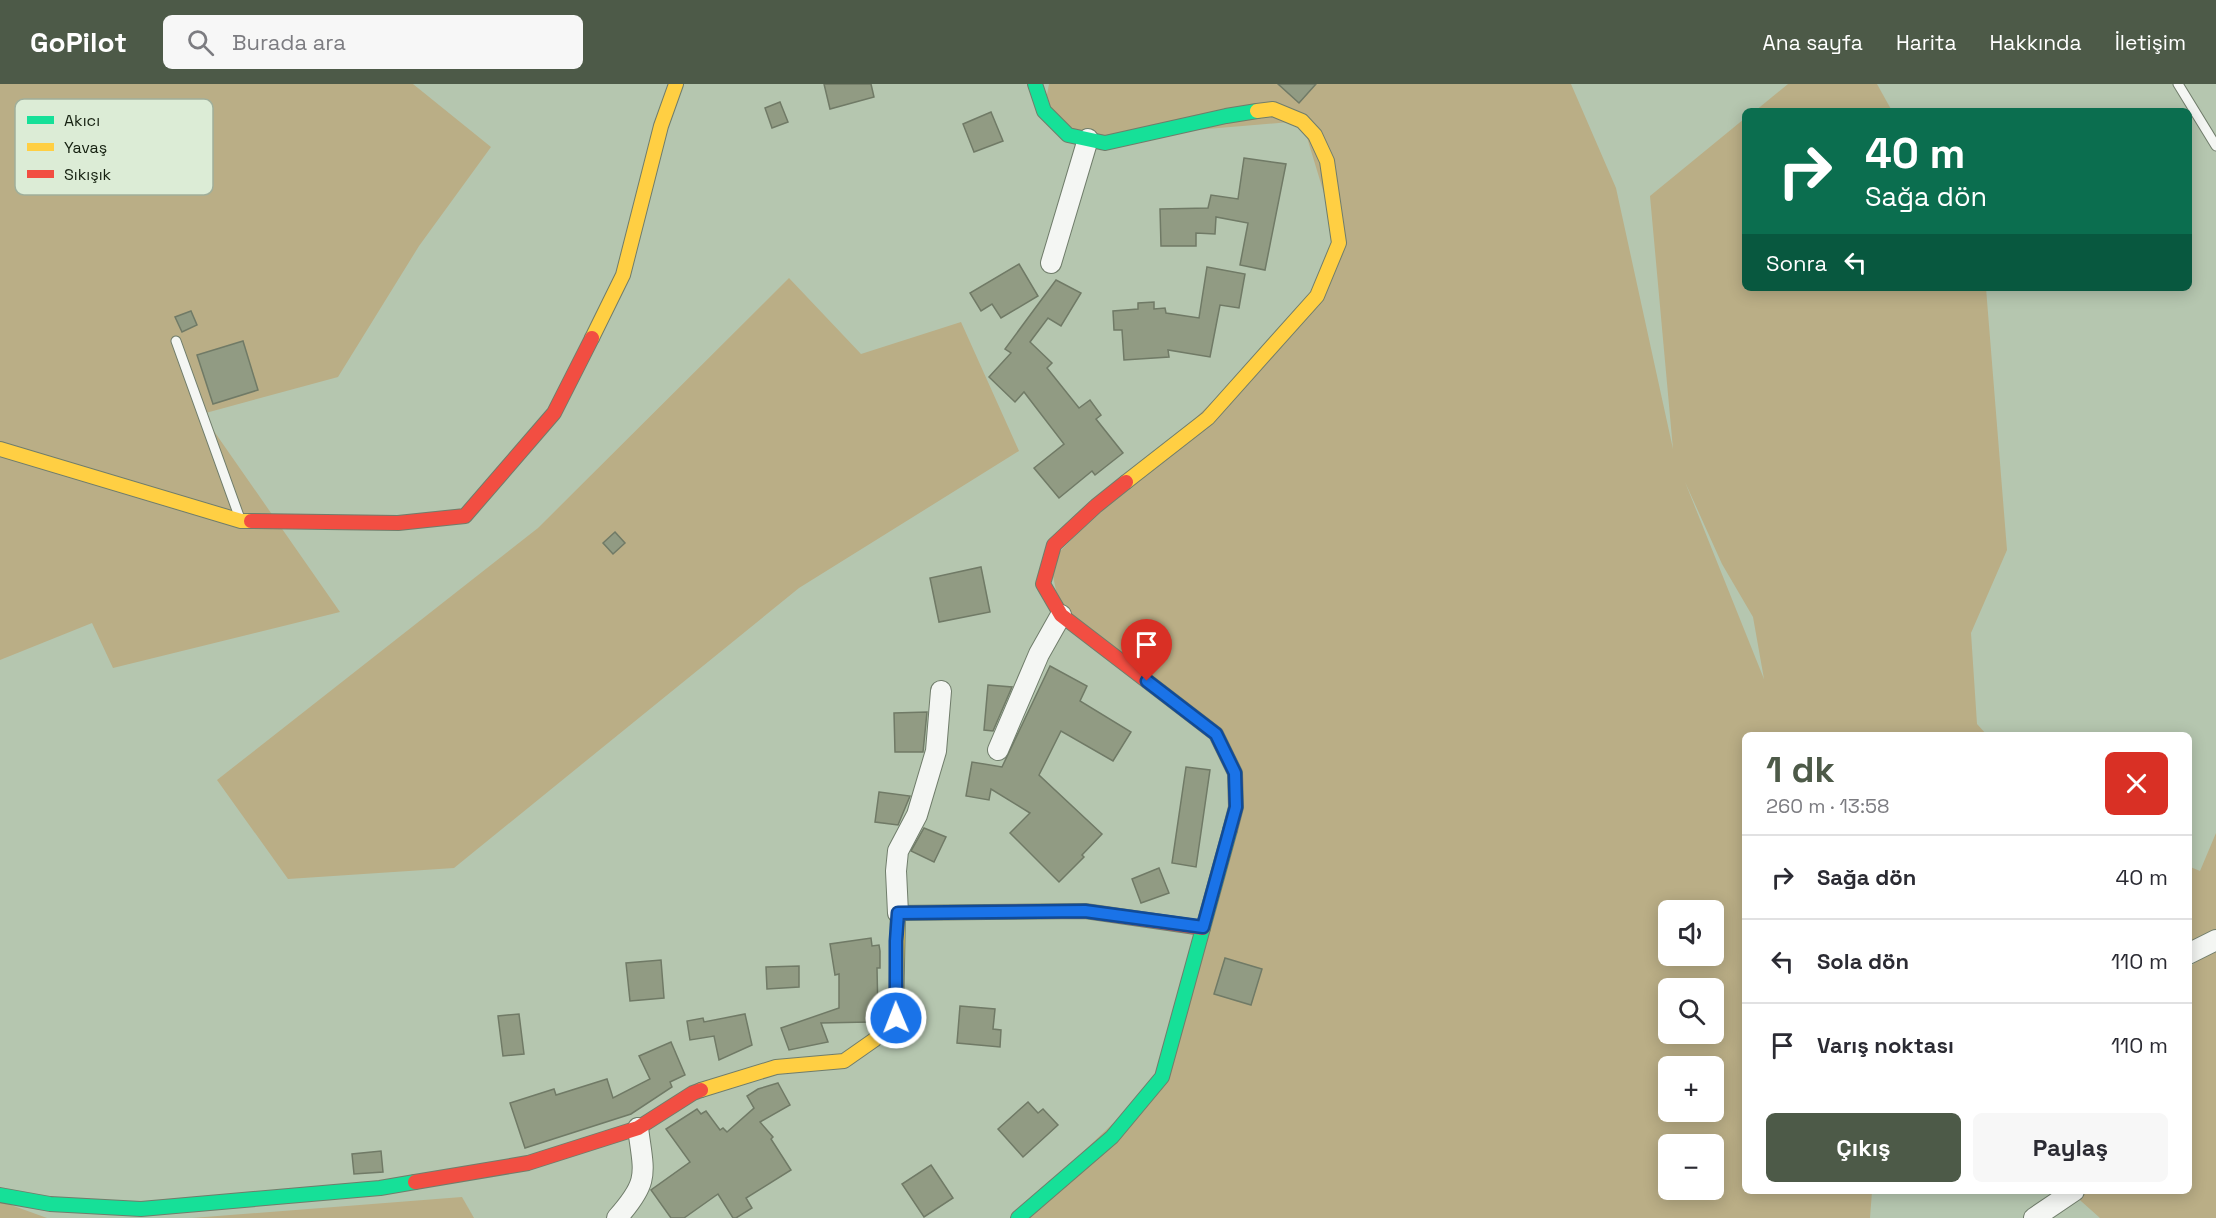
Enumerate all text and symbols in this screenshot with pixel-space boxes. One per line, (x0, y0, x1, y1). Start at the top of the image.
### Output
search box (163, 15, 583, 69)
text: GoPilot (30, 24, 127, 60)
icon: search (184, 26, 217, 59)
text: Burada ara (232, 28, 346, 56)
text: Ana sayfa (1763, 29, 1863, 56)
text: Harita (1896, 29, 1957, 56)
text: Hakkında (1990, 29, 2082, 56)
text: İletişim (2115, 29, 2186, 56)
legend (15, 99, 213, 195)
text: Akıcı (64, 110, 100, 131)
text: 40 m (1865, 127, 1965, 180)
icon: right (1766, 132, 1844, 210)
text: Yavaş (64, 137, 107, 158)
text: Sıkışık (64, 164, 112, 185)
text: Sağa dön (1865, 179, 1987, 214)
icon: left (1839, 246, 1872, 279)
text: Sonra (1766, 249, 1827, 277)
pin (1121, 619, 1172, 681)
icon: arrive (1130, 628, 1163, 661)
text: 1 dk (1766, 747, 1835, 793)
button: close (2105, 752, 2168, 815)
text: 260 m · 13:58 (1766, 793, 1889, 819)
icon: right (1766, 861, 1799, 894)
text: Sağa dön (1817, 863, 1916, 891)
text: 40 m (2116, 863, 2168, 891)
map controls (1658, 900, 1724, 1200)
button: sound (1658, 900, 1724, 966)
icon: left (1766, 945, 1799, 978)
text: Sola dön (1817, 947, 1909, 975)
text: 110 m (2111, 947, 2168, 975)
button: search (1658, 978, 1724, 1044)
position arrow (864, 986, 928, 1050)
icon: arrive (1766, 1029, 1799, 1062)
text: Varış noktası (1817, 1031, 1954, 1059)
text: 110 m (2111, 1031, 2168, 1059)
button: + (1658, 1056, 1724, 1122)
button: Çıkış (1766, 1113, 1961, 1182)
button: Paylaş (1973, 1113, 2168, 1182)
button: − (1658, 1134, 1724, 1200)

